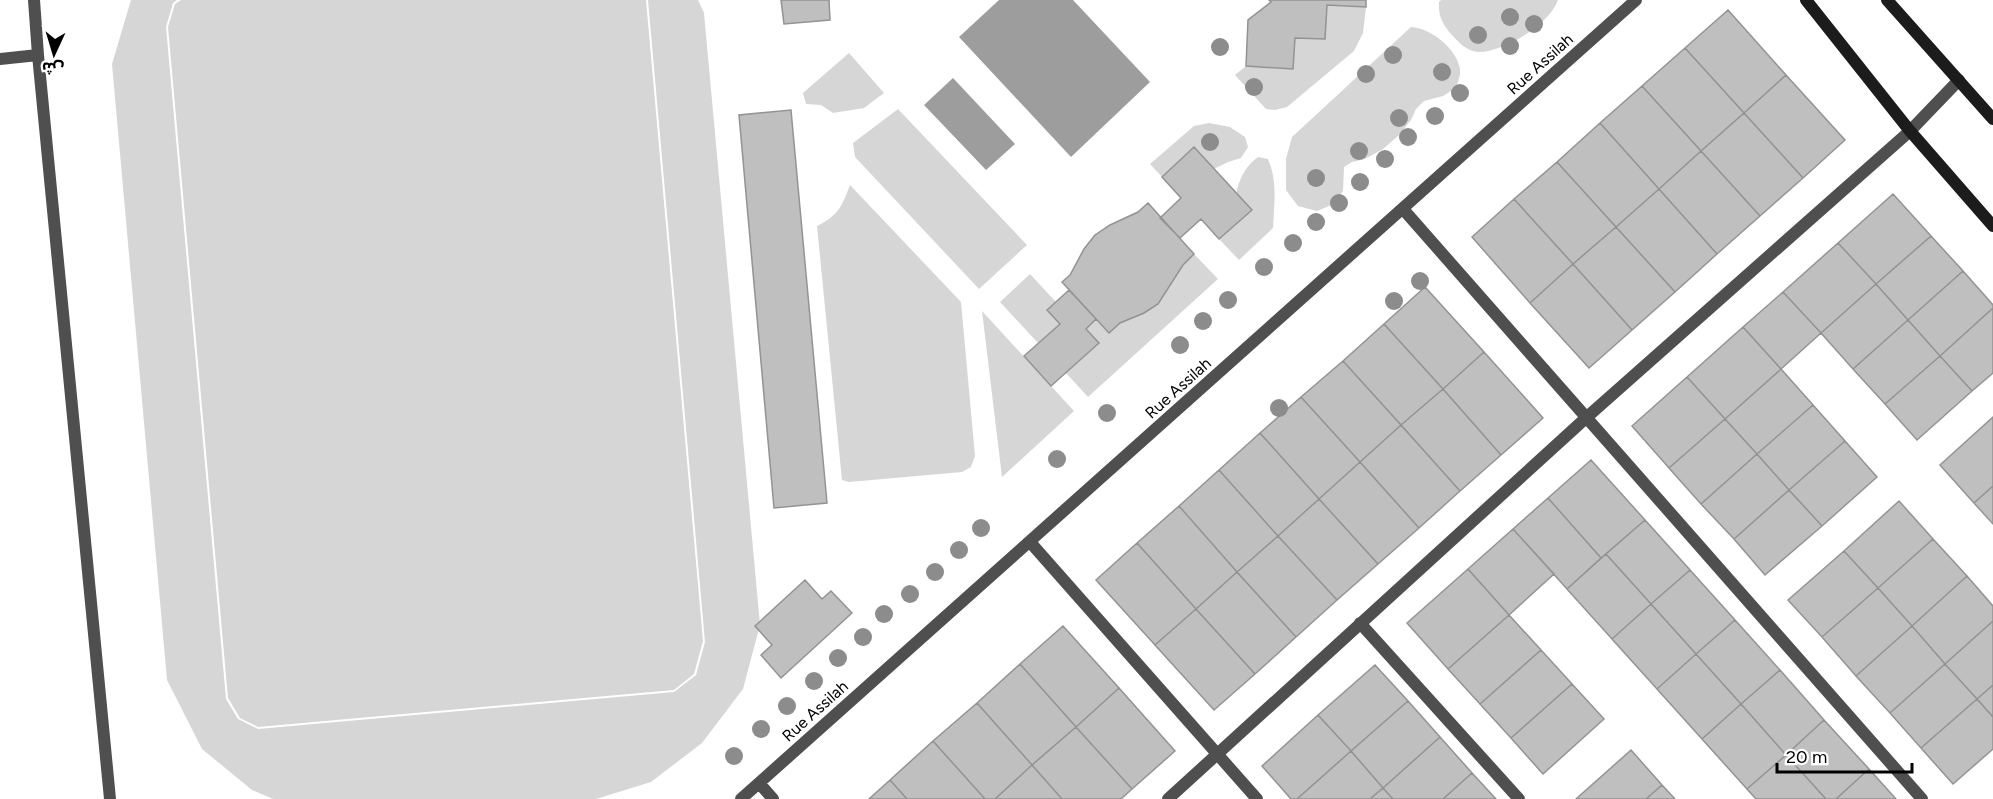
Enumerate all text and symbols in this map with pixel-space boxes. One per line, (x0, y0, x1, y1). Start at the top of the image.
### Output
north arrow (24, 24, 84, 84)
street label: Rue Assilah (1503, 30, 1577, 98)
text: ش (41, 58, 65, 79)
street label: Rue Assilah (1141, 354, 1215, 422)
street label: Rue Assilah (778, 677, 852, 745)
scale bar (1777, 736, 1912, 774)
text: 20 m (1786, 746, 1827, 768)

